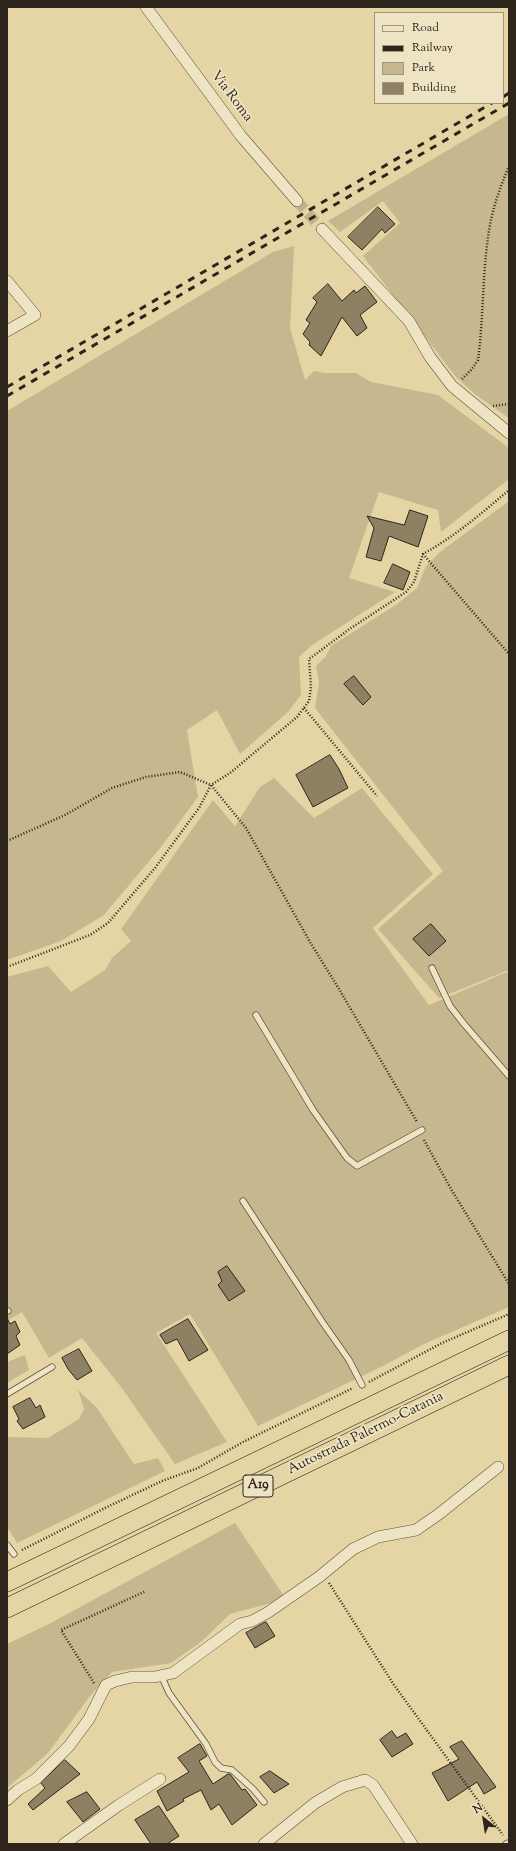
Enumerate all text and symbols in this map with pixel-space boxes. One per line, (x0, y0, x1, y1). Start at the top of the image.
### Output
legend (374, 12, 504, 104)
text: Road (412, 19, 439, 37)
text: Railway (412, 39, 453, 57)
text: Park (412, 59, 435, 77)
street label: Via Roma (206, 68, 256, 126)
text: Building (412, 79, 456, 97)
street label: Autostrada Palermo-Catania (285, 1389, 447, 1479)
road number: A19 (243, 1475, 273, 1497)
north arrow (464, 1799, 504, 1839)
text: N (470, 1799, 486, 1818)

